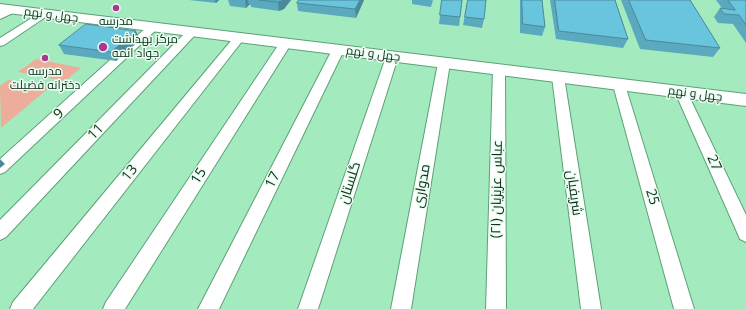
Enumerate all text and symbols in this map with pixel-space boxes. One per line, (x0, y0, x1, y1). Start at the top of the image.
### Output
marker: مدرسه (111, 3, 121, 13)
street label: چهل و نهم (23, 5, 79, 25)
place label: مدرسه (99, 15, 133, 29)
place label: مرکز بهداشت جواد ائمه (112, 33, 178, 61)
marker: مرکز بهداشت جواد ائمه (97, 41, 109, 53)
street label: چهل و نهم (345, 44, 401, 64)
marker: مدرسه دخترانه فضیلت (40, 53, 50, 63)
place label: مدرسه دخترانه فضیلت (10, 65, 80, 93)
street label: چهل و نهم (667, 84, 723, 104)
street label: 9 (50, 105, 68, 123)
street label: 11 (84, 120, 108, 144)
street label: عباس عزیزیان (۲۱) (488, 140, 506, 238)
street label: 27 (703, 152, 725, 174)
street label: گلستان (335, 160, 365, 206)
street label: 13 (118, 161, 142, 185)
street label: مدواری (410, 163, 434, 209)
street label: 15 (188, 165, 210, 187)
street label: 17 (262, 169, 284, 191)
street label: شریفیان (562, 169, 586, 217)
street label: 25 (642, 187, 662, 207)

